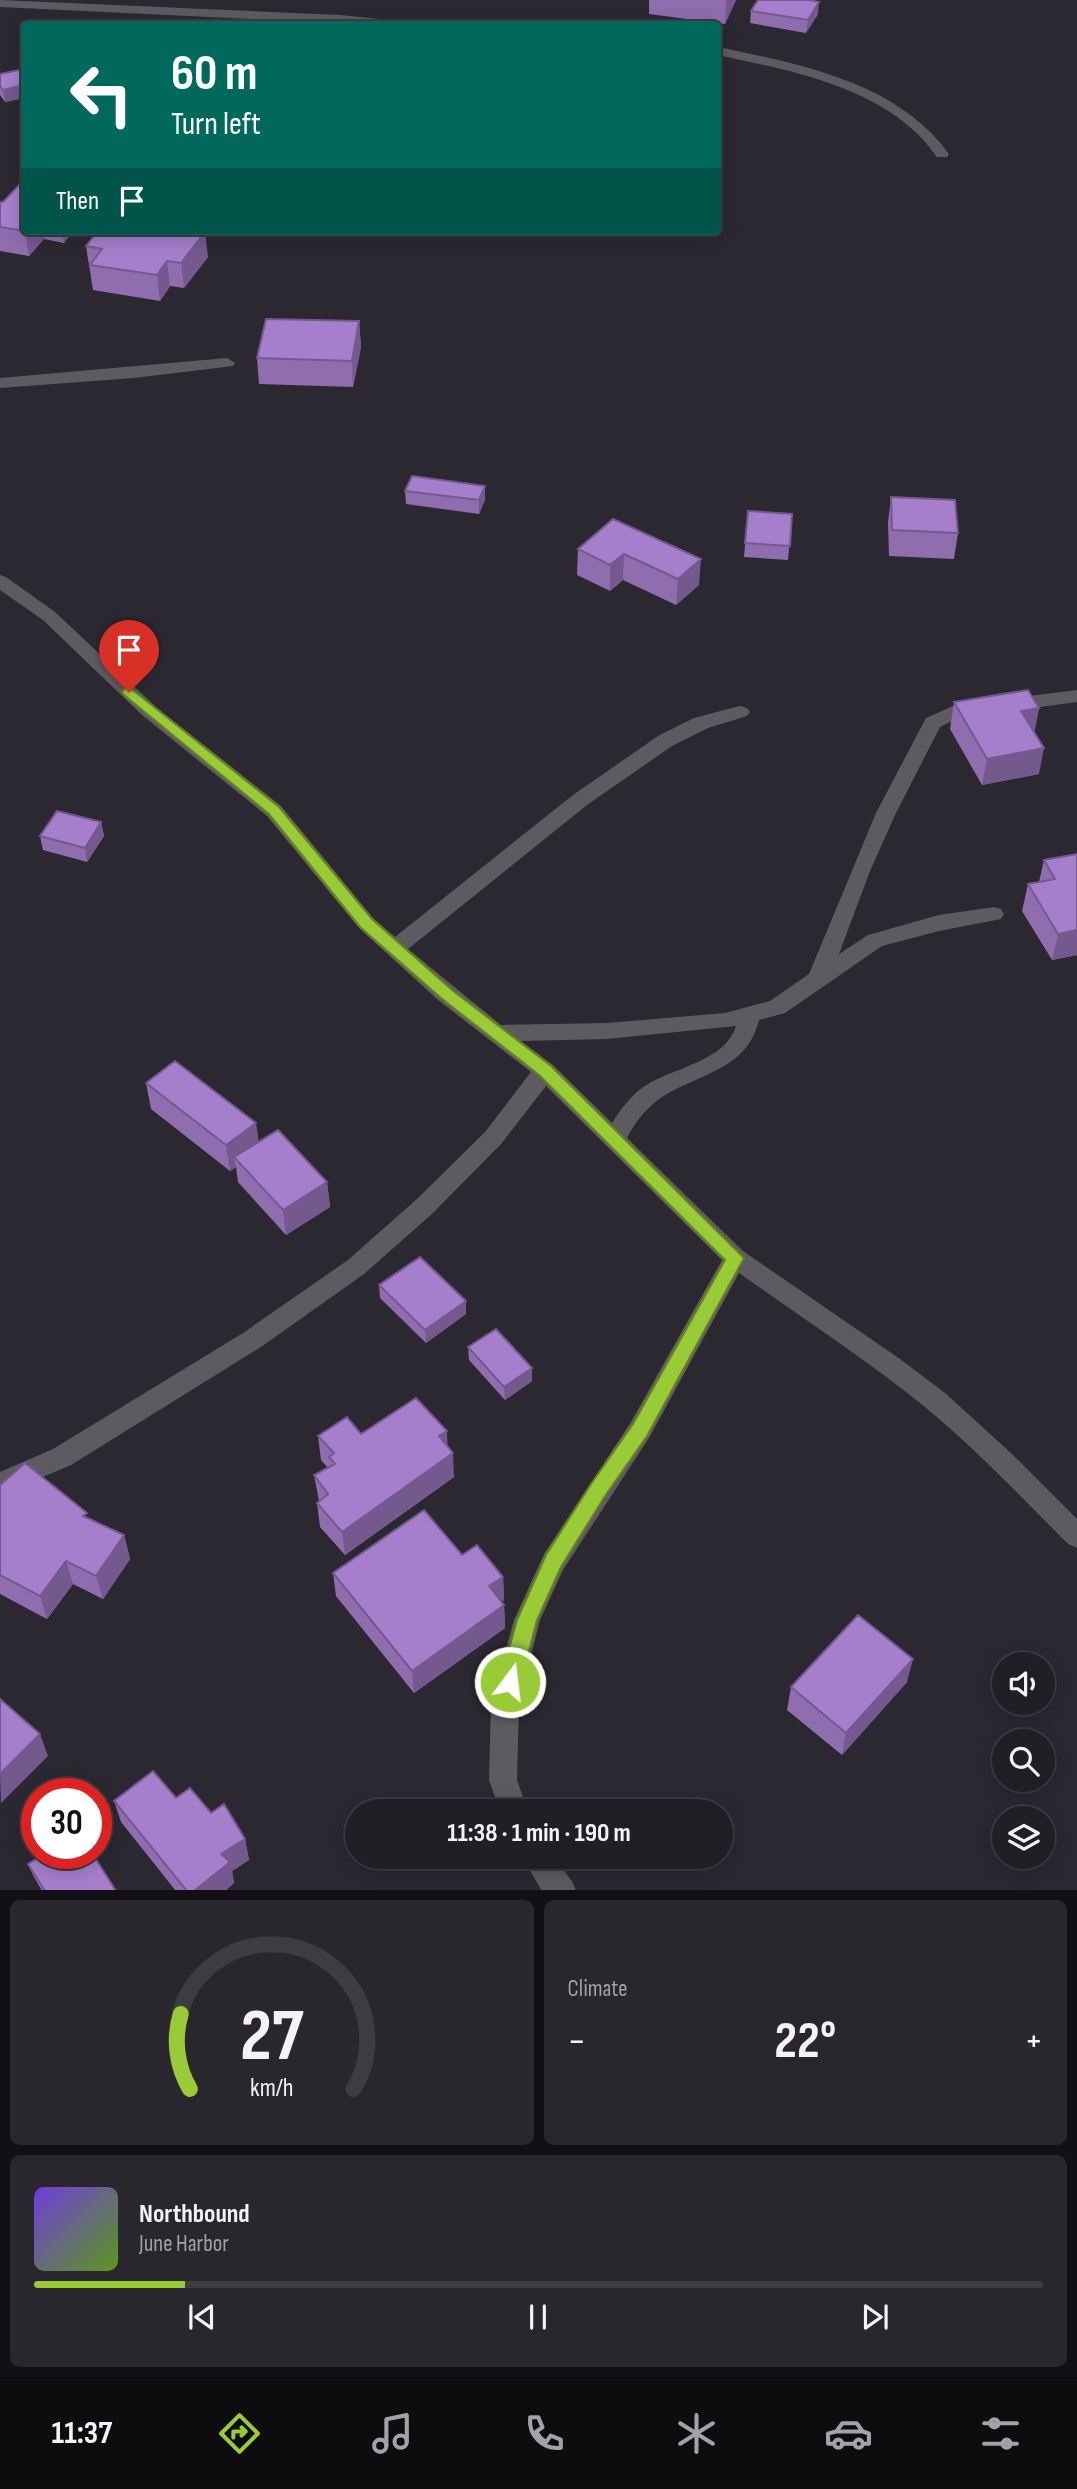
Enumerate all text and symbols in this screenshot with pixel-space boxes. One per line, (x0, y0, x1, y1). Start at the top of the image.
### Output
text: 60 m (171, 45, 258, 104)
icon: left (56, 49, 147, 140)
text: Turn left (171, 105, 261, 144)
icon: arrive (113, 182, 151, 220)
text: Then (56, 186, 99, 217)
pin (99, 620, 159, 692)
icon: arrive (110, 631, 148, 669)
position arrow (473, 1645, 547, 1719)
map controls (992, 1652, 1055, 1869)
button: sound (992, 1652, 1055, 1715)
button: search (992, 1729, 1055, 1792)
speed limit sign: 30 (21, 1778, 112, 1869)
button: layers (992, 1806, 1055, 1869)
text: 11:38 · 1 min · 190 m (447, 1818, 631, 1849)
text: Climate (568, 1975, 627, 2003)
text: 27 (240, 1993, 304, 2081)
text: 22° (774, 2010, 836, 2073)
text: − (568, 2019, 586, 2064)
text: + (1024, 2019, 1043, 2064)
text: km/h (250, 2072, 293, 2103)
text: Northbound (139, 2199, 250, 2230)
text: June Harbor (139, 2230, 229, 2258)
icon: previous (183, 2298, 221, 2336)
icon: pause (519, 2298, 557, 2336)
icon: next (856, 2298, 894, 2336)
icon: directions (215, 2409, 264, 2458)
icon: music (368, 2409, 417, 2458)
icon: phone (520, 2409, 569, 2458)
icon: climate (672, 2409, 721, 2458)
icon: car (824, 2409, 873, 2458)
icon: filters (976, 2409, 1025, 2458)
text: 11:37 (52, 2414, 112, 2453)

